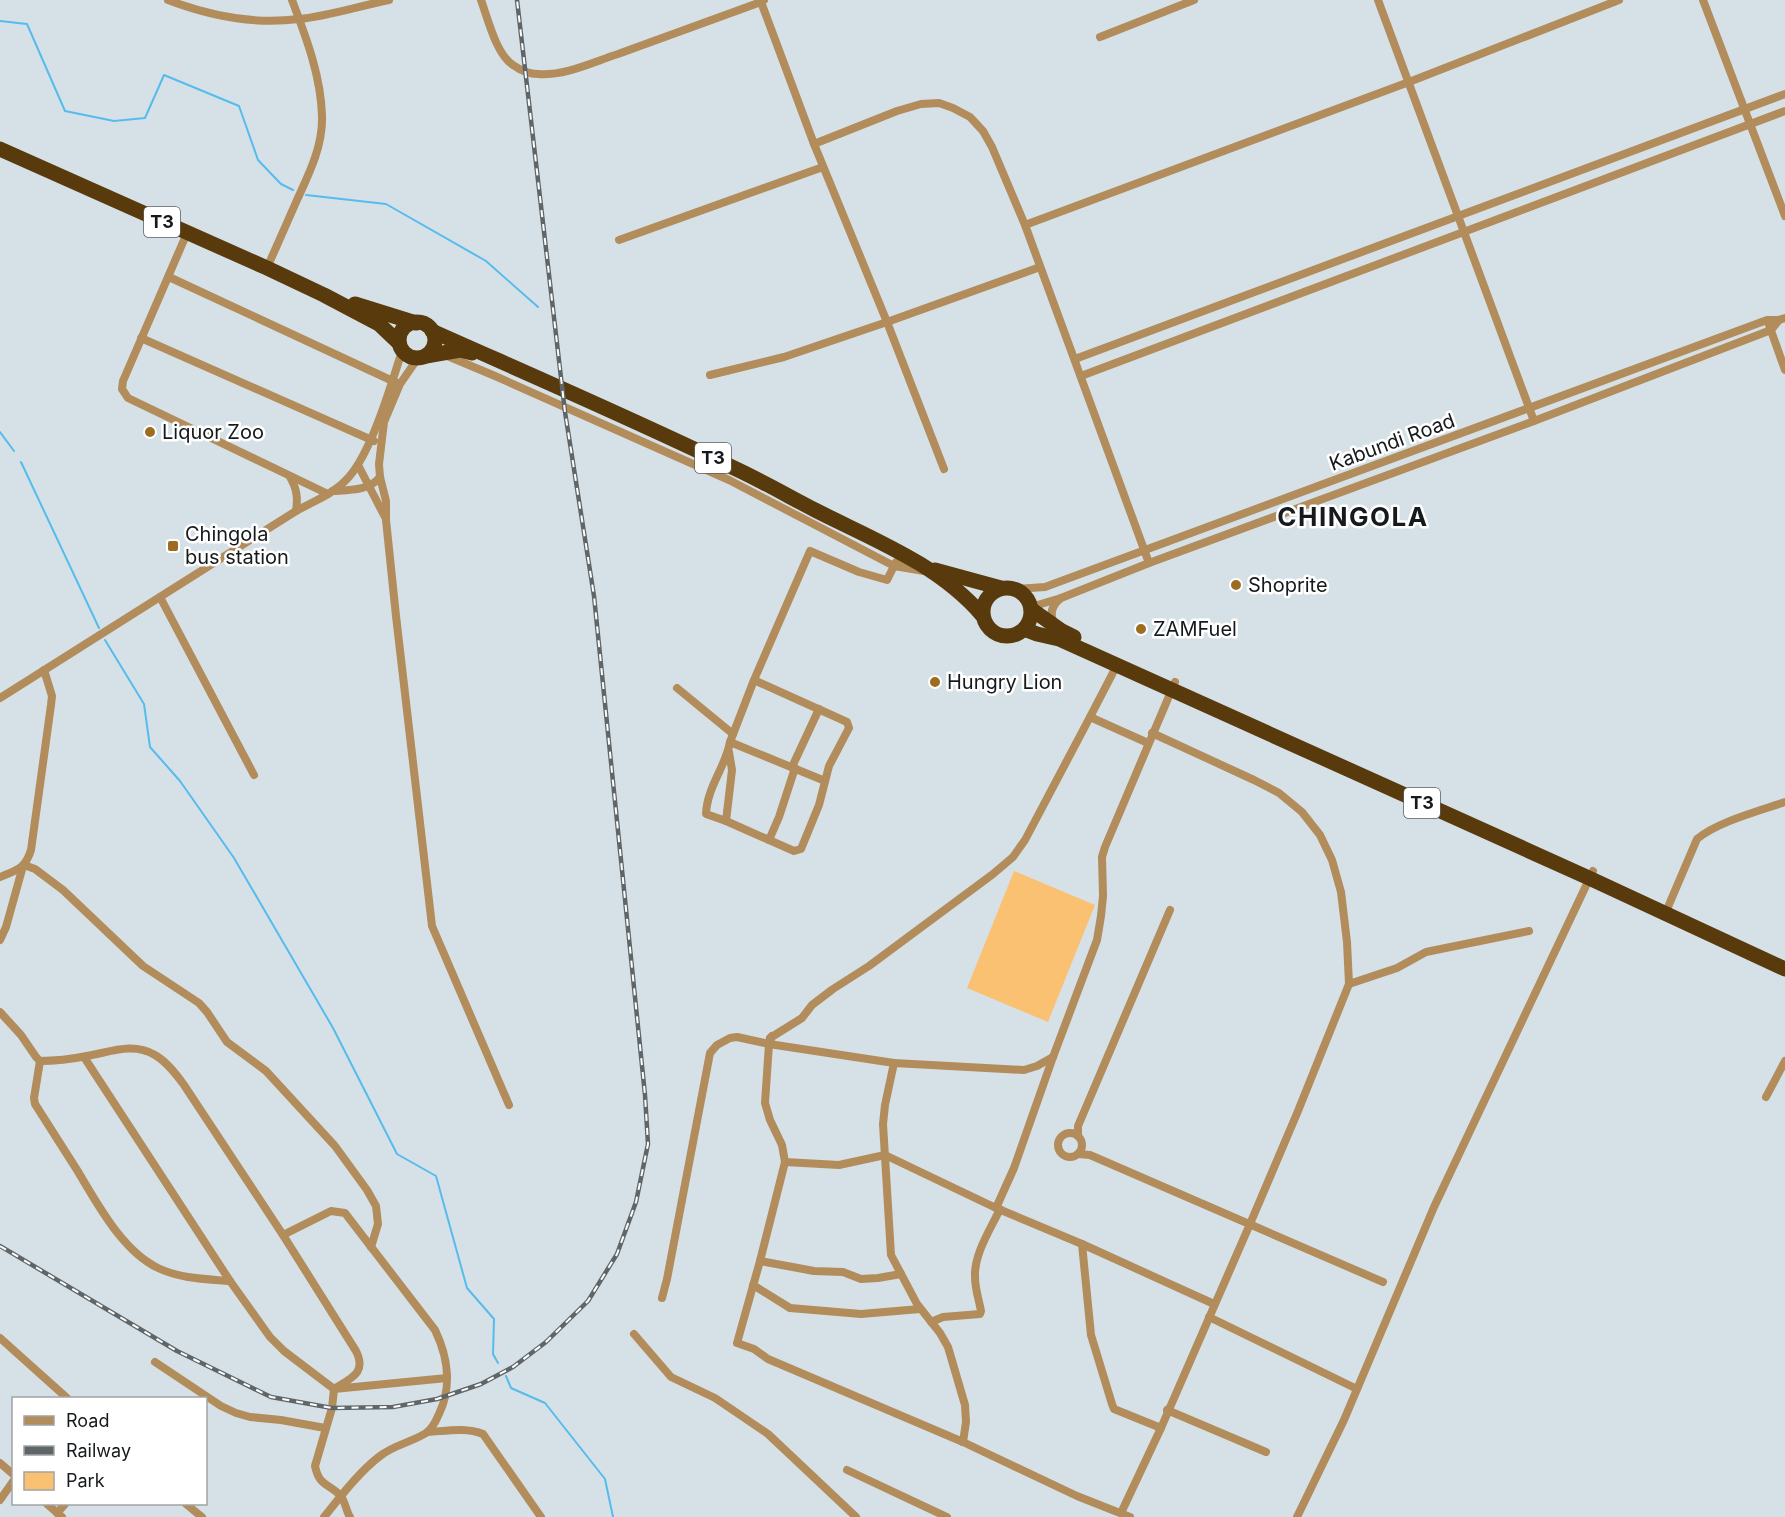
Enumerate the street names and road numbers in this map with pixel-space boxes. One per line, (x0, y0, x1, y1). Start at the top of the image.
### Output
road number: T3 (144, 207, 180, 237)
street label: Kabundi Road (1326, 408, 1458, 476)
road number: T3 (695, 443, 731, 473)
road number: T3 (1404, 788, 1440, 818)

